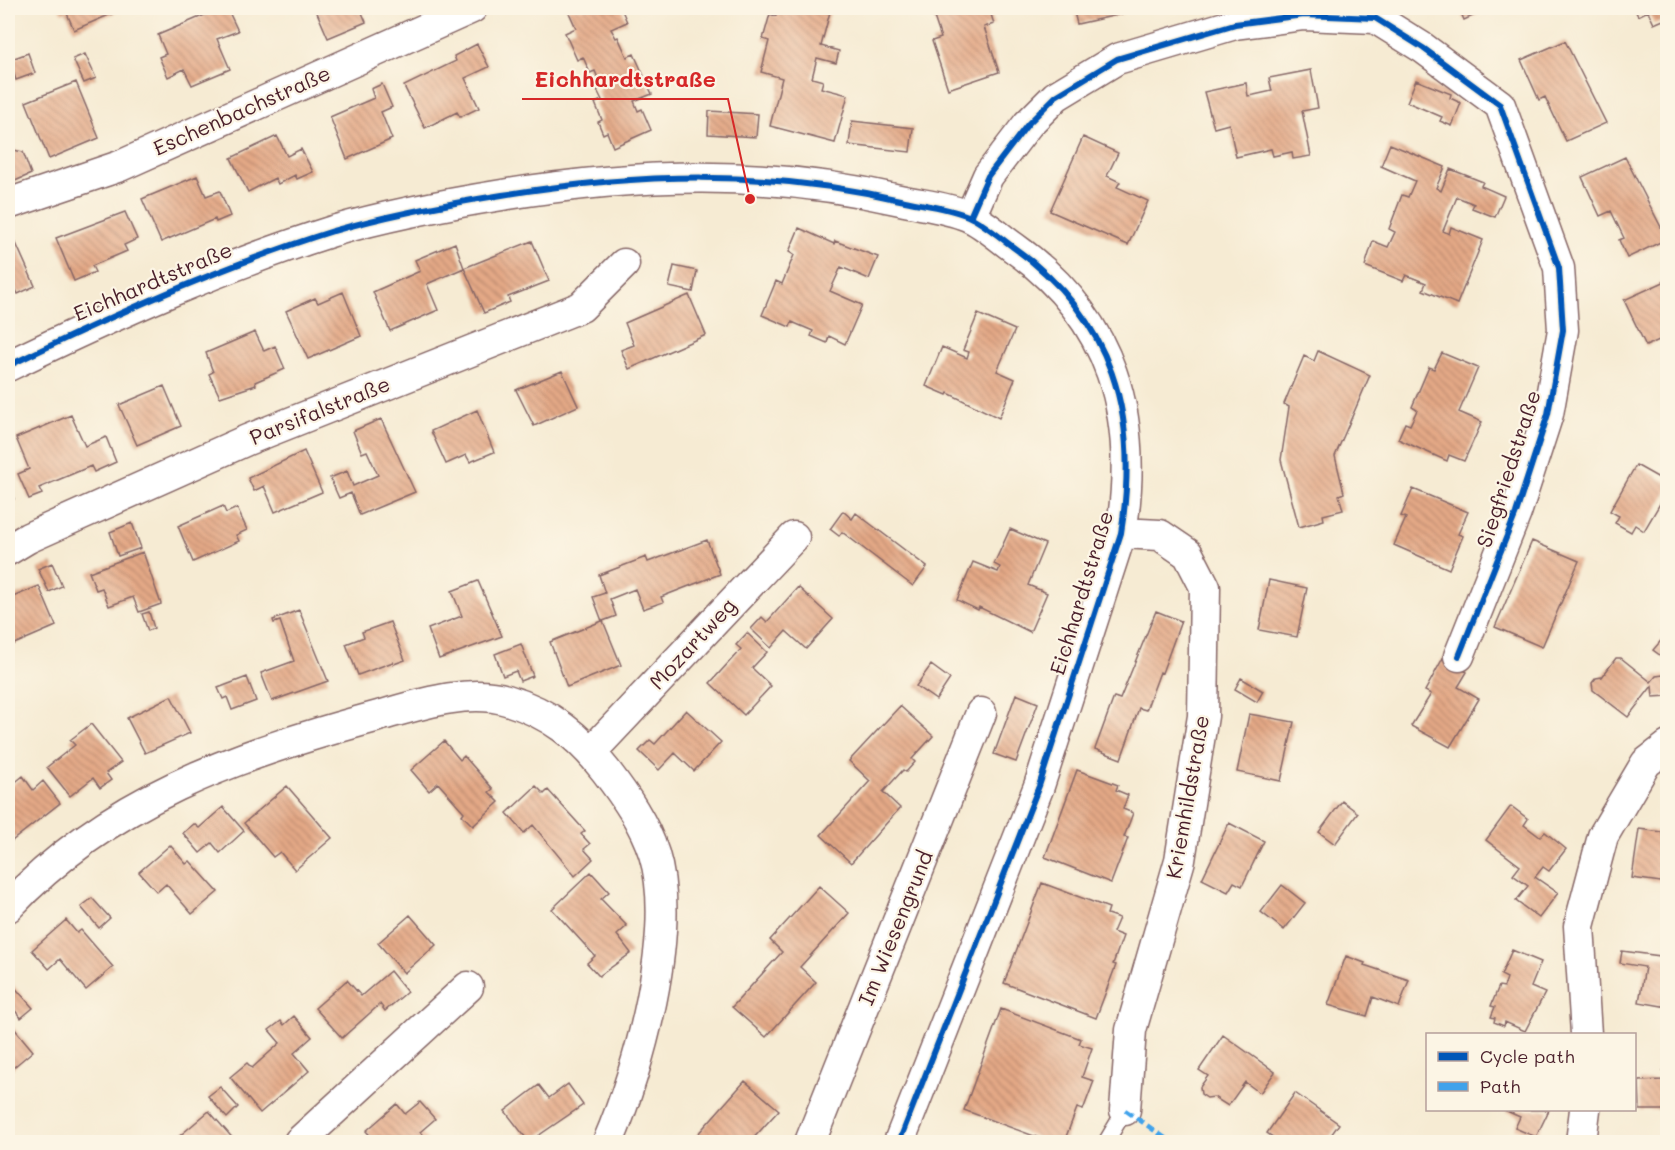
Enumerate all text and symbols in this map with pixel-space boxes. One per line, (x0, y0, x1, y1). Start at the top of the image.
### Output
street label: Eschenbachstraße (149, 58, 334, 161)
callout: Eichhardtstraße (522, 59, 728, 99)
text: Eichhardtstraße (534, 64, 716, 93)
street label: Eichhardtstraße (69, 235, 236, 326)
street label: Parsifalstraße (245, 369, 394, 450)
street label: Siegfriedstraße (1469, 386, 1546, 551)
street label: Eichhardtstraße (1043, 507, 1118, 678)
street label: Mozartweg (643, 592, 741, 694)
street label: Kriemhildstraße (1159, 713, 1214, 881)
street label: Im Wiesengrund (851, 846, 938, 1009)
legend (1426, 1033, 1636, 1111)
text: Cycle path (1480, 1044, 1575, 1068)
text: Path (1480, 1074, 1520, 1098)

